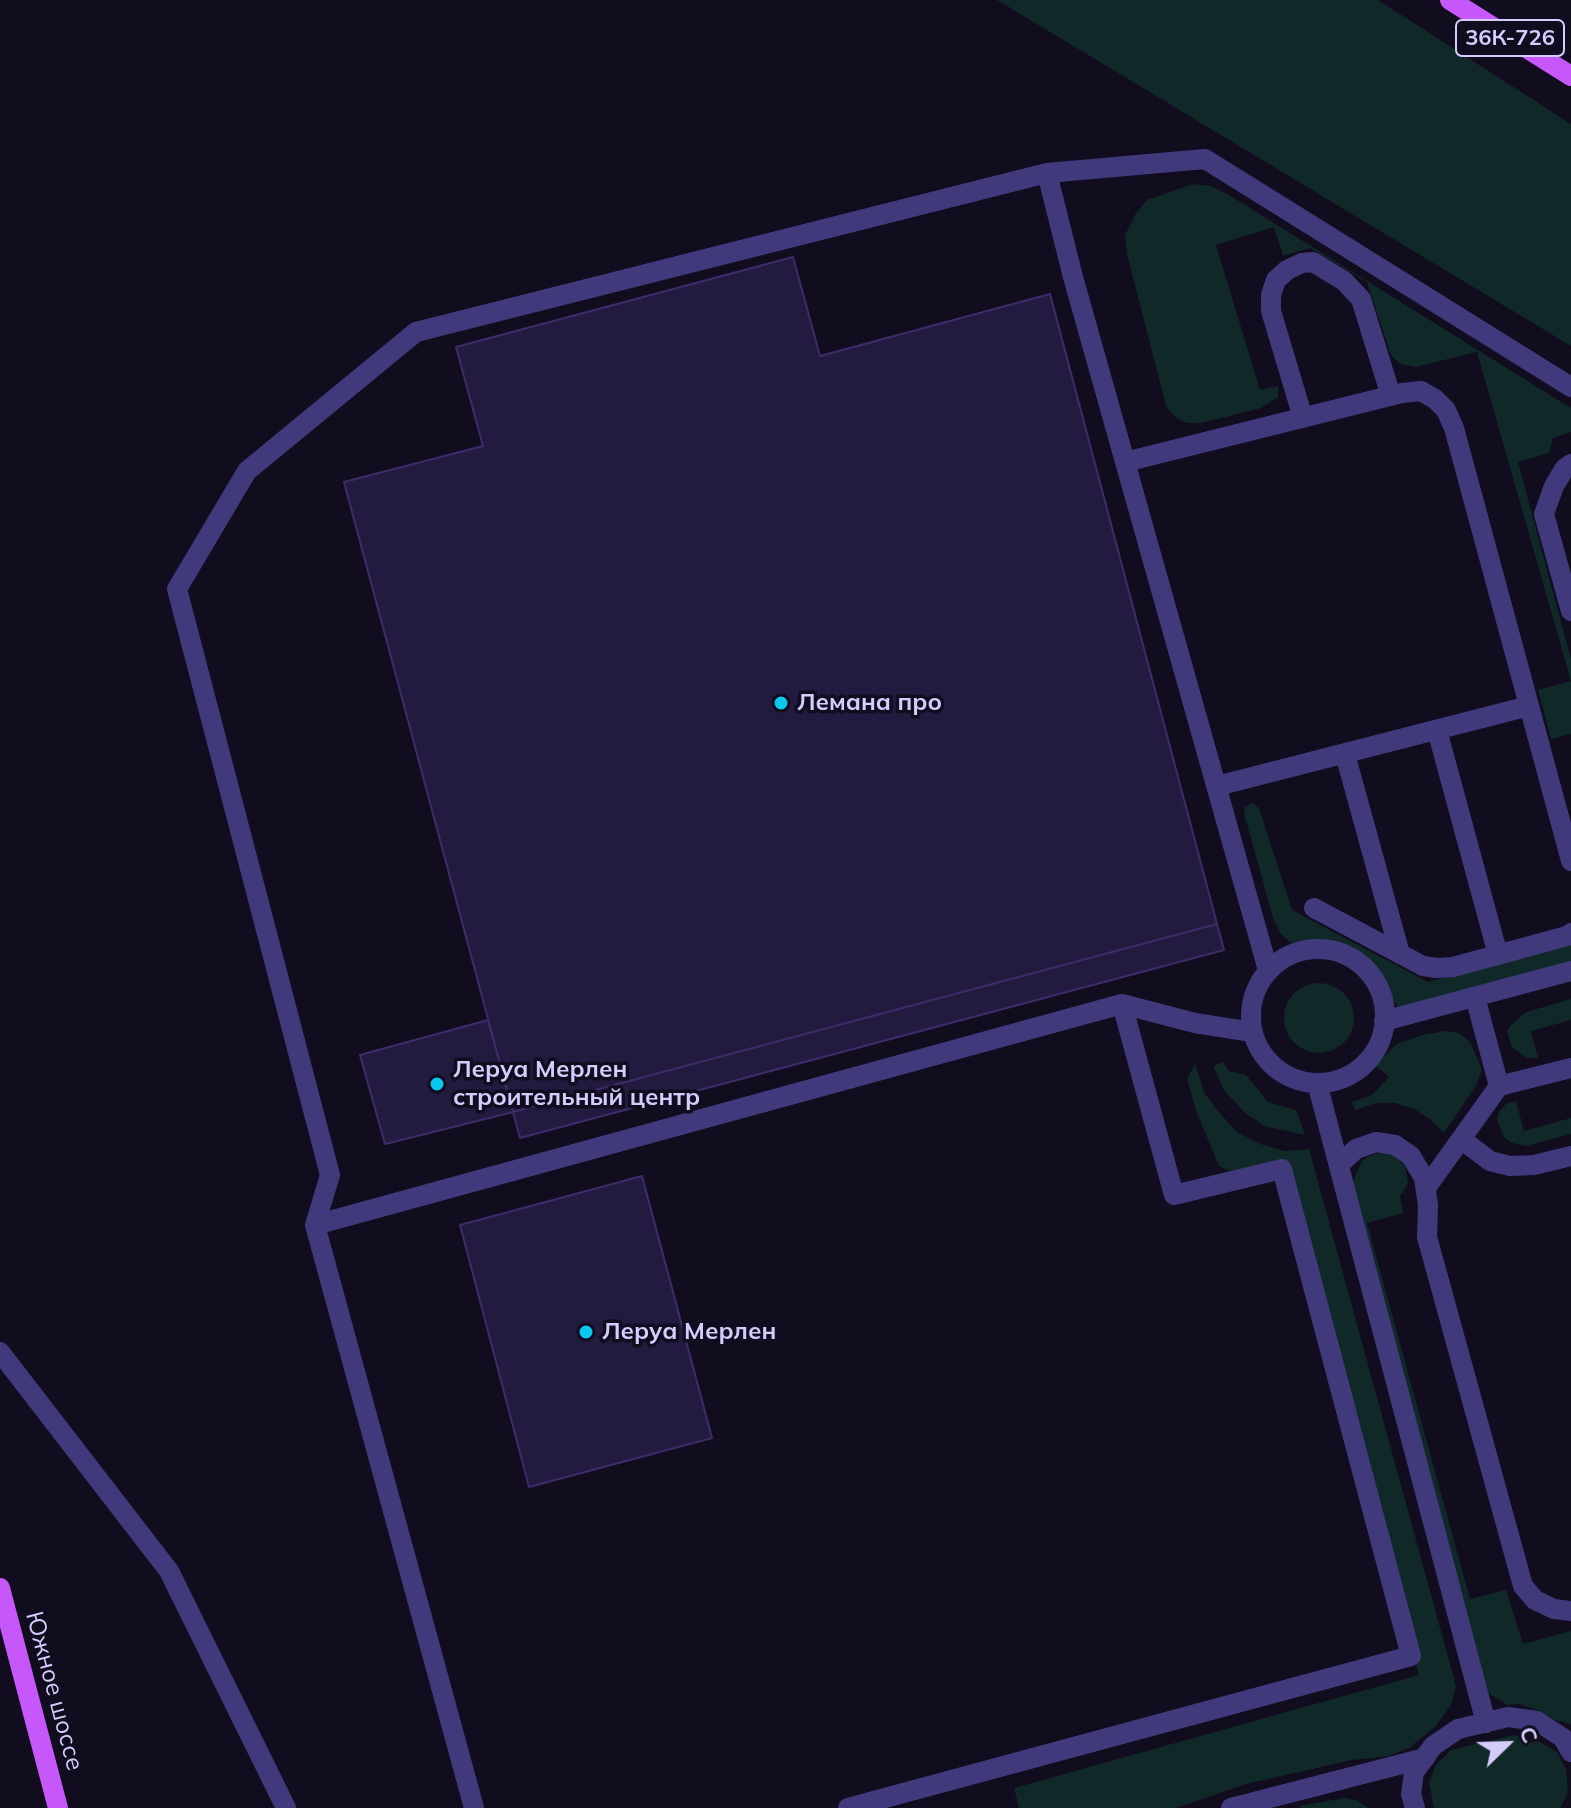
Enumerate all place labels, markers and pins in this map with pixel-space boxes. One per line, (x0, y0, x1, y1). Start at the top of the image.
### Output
place label: Лемана про (797, 689, 942, 717)
marker: Лемана про (772, 694, 790, 712)
place label: Леруа Мерлен строительный центр (453, 1056, 700, 1112)
marker: Леруа Мерлен строительный центр (428, 1075, 446, 1093)
place label: Леруа Мерлен (602, 1318, 776, 1346)
marker: Леруа Мерлен (577, 1323, 595, 1341)

